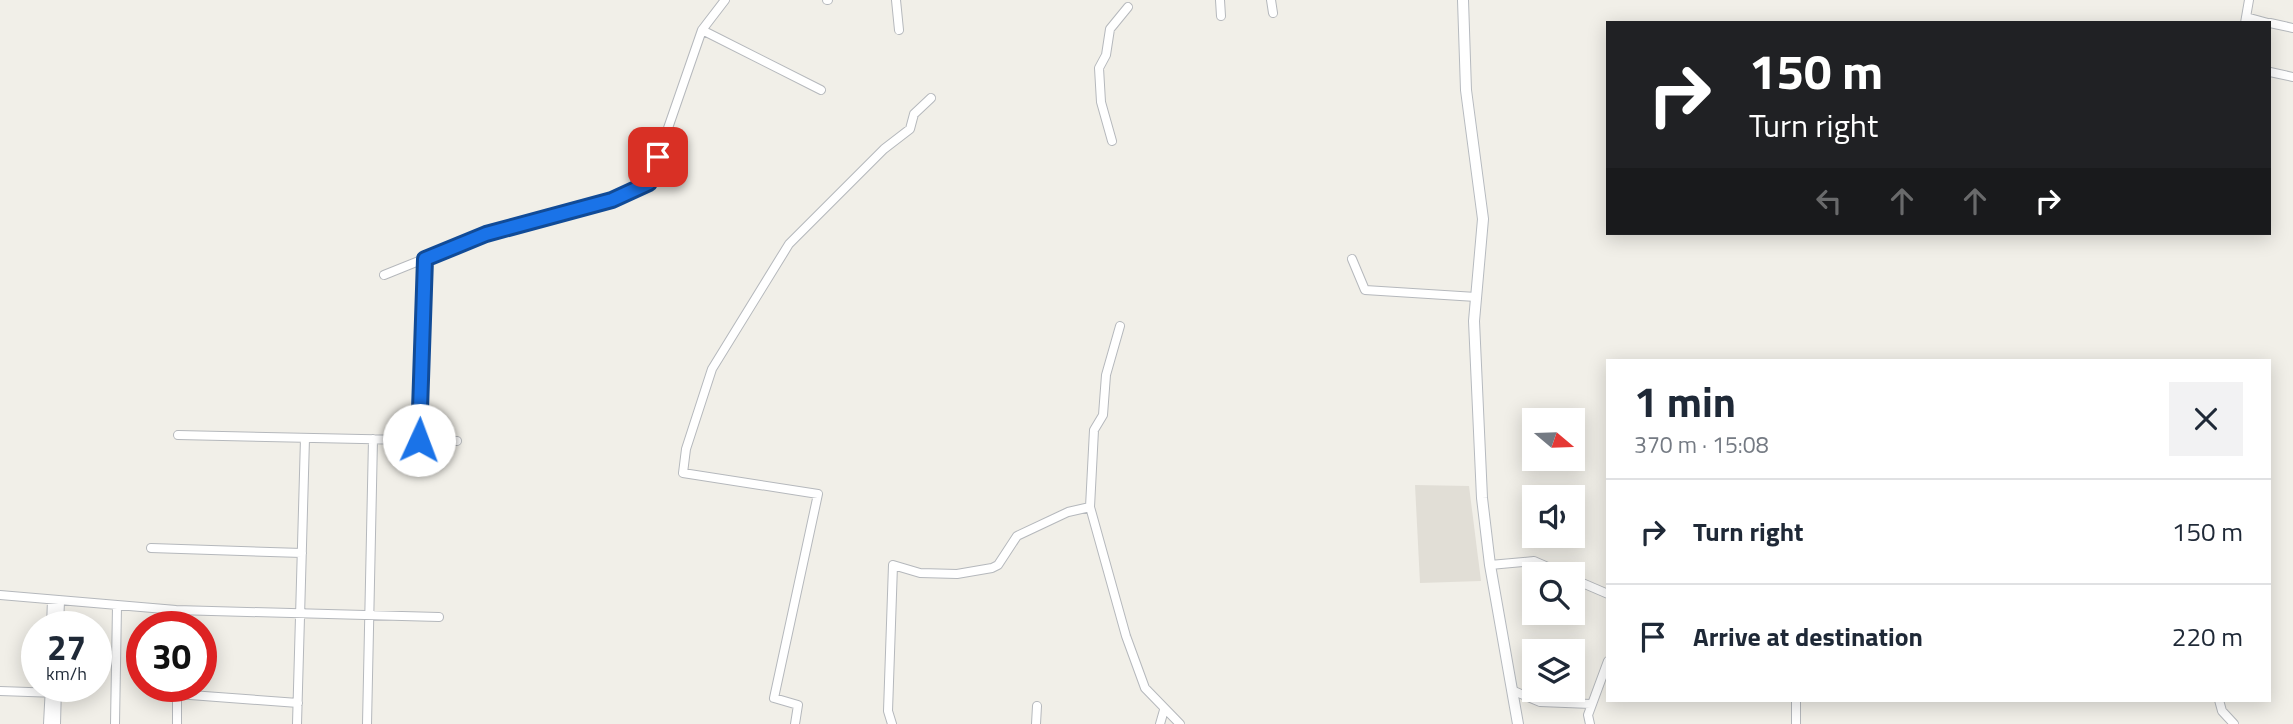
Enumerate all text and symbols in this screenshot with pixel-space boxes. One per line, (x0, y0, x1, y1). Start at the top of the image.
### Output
text: 150 m (1749, 33, 1883, 108)
icon: right (1634, 49, 1725, 140)
text: Turn right (1749, 101, 1878, 149)
pin (628, 127, 688, 187)
icon: arrive (639, 138, 677, 176)
icon: left (1810, 182, 1848, 220)
icon: ahead (1883, 182, 1921, 220)
icon: ahead (1956, 182, 1994, 220)
icon: right (2029, 182, 2067, 220)
text: 1 min (1634, 369, 1736, 433)
button: close (2169, 382, 2243, 456)
position arrow (382, 403, 456, 477)
north arrow (1522, 408, 1586, 471)
map controls (1522, 408, 1585, 702)
text: 370 m · 15:08 (1634, 427, 1769, 462)
button: sound (1522, 485, 1585, 548)
text: Turn right (1693, 512, 1804, 551)
text: 150 m (2172, 512, 2243, 551)
icon: right (1634, 513, 1672, 551)
button: search (1522, 562, 1585, 625)
speed limit sign: 30 (126, 611, 217, 702)
text: Arrive at destination (1693, 617, 1923, 656)
text: 220 m (2172, 617, 2243, 656)
icon: arrive (1634, 618, 1672, 656)
text: 27 (47, 620, 86, 674)
button: layers (1522, 639, 1585, 702)
text: km/h (46, 660, 87, 687)

